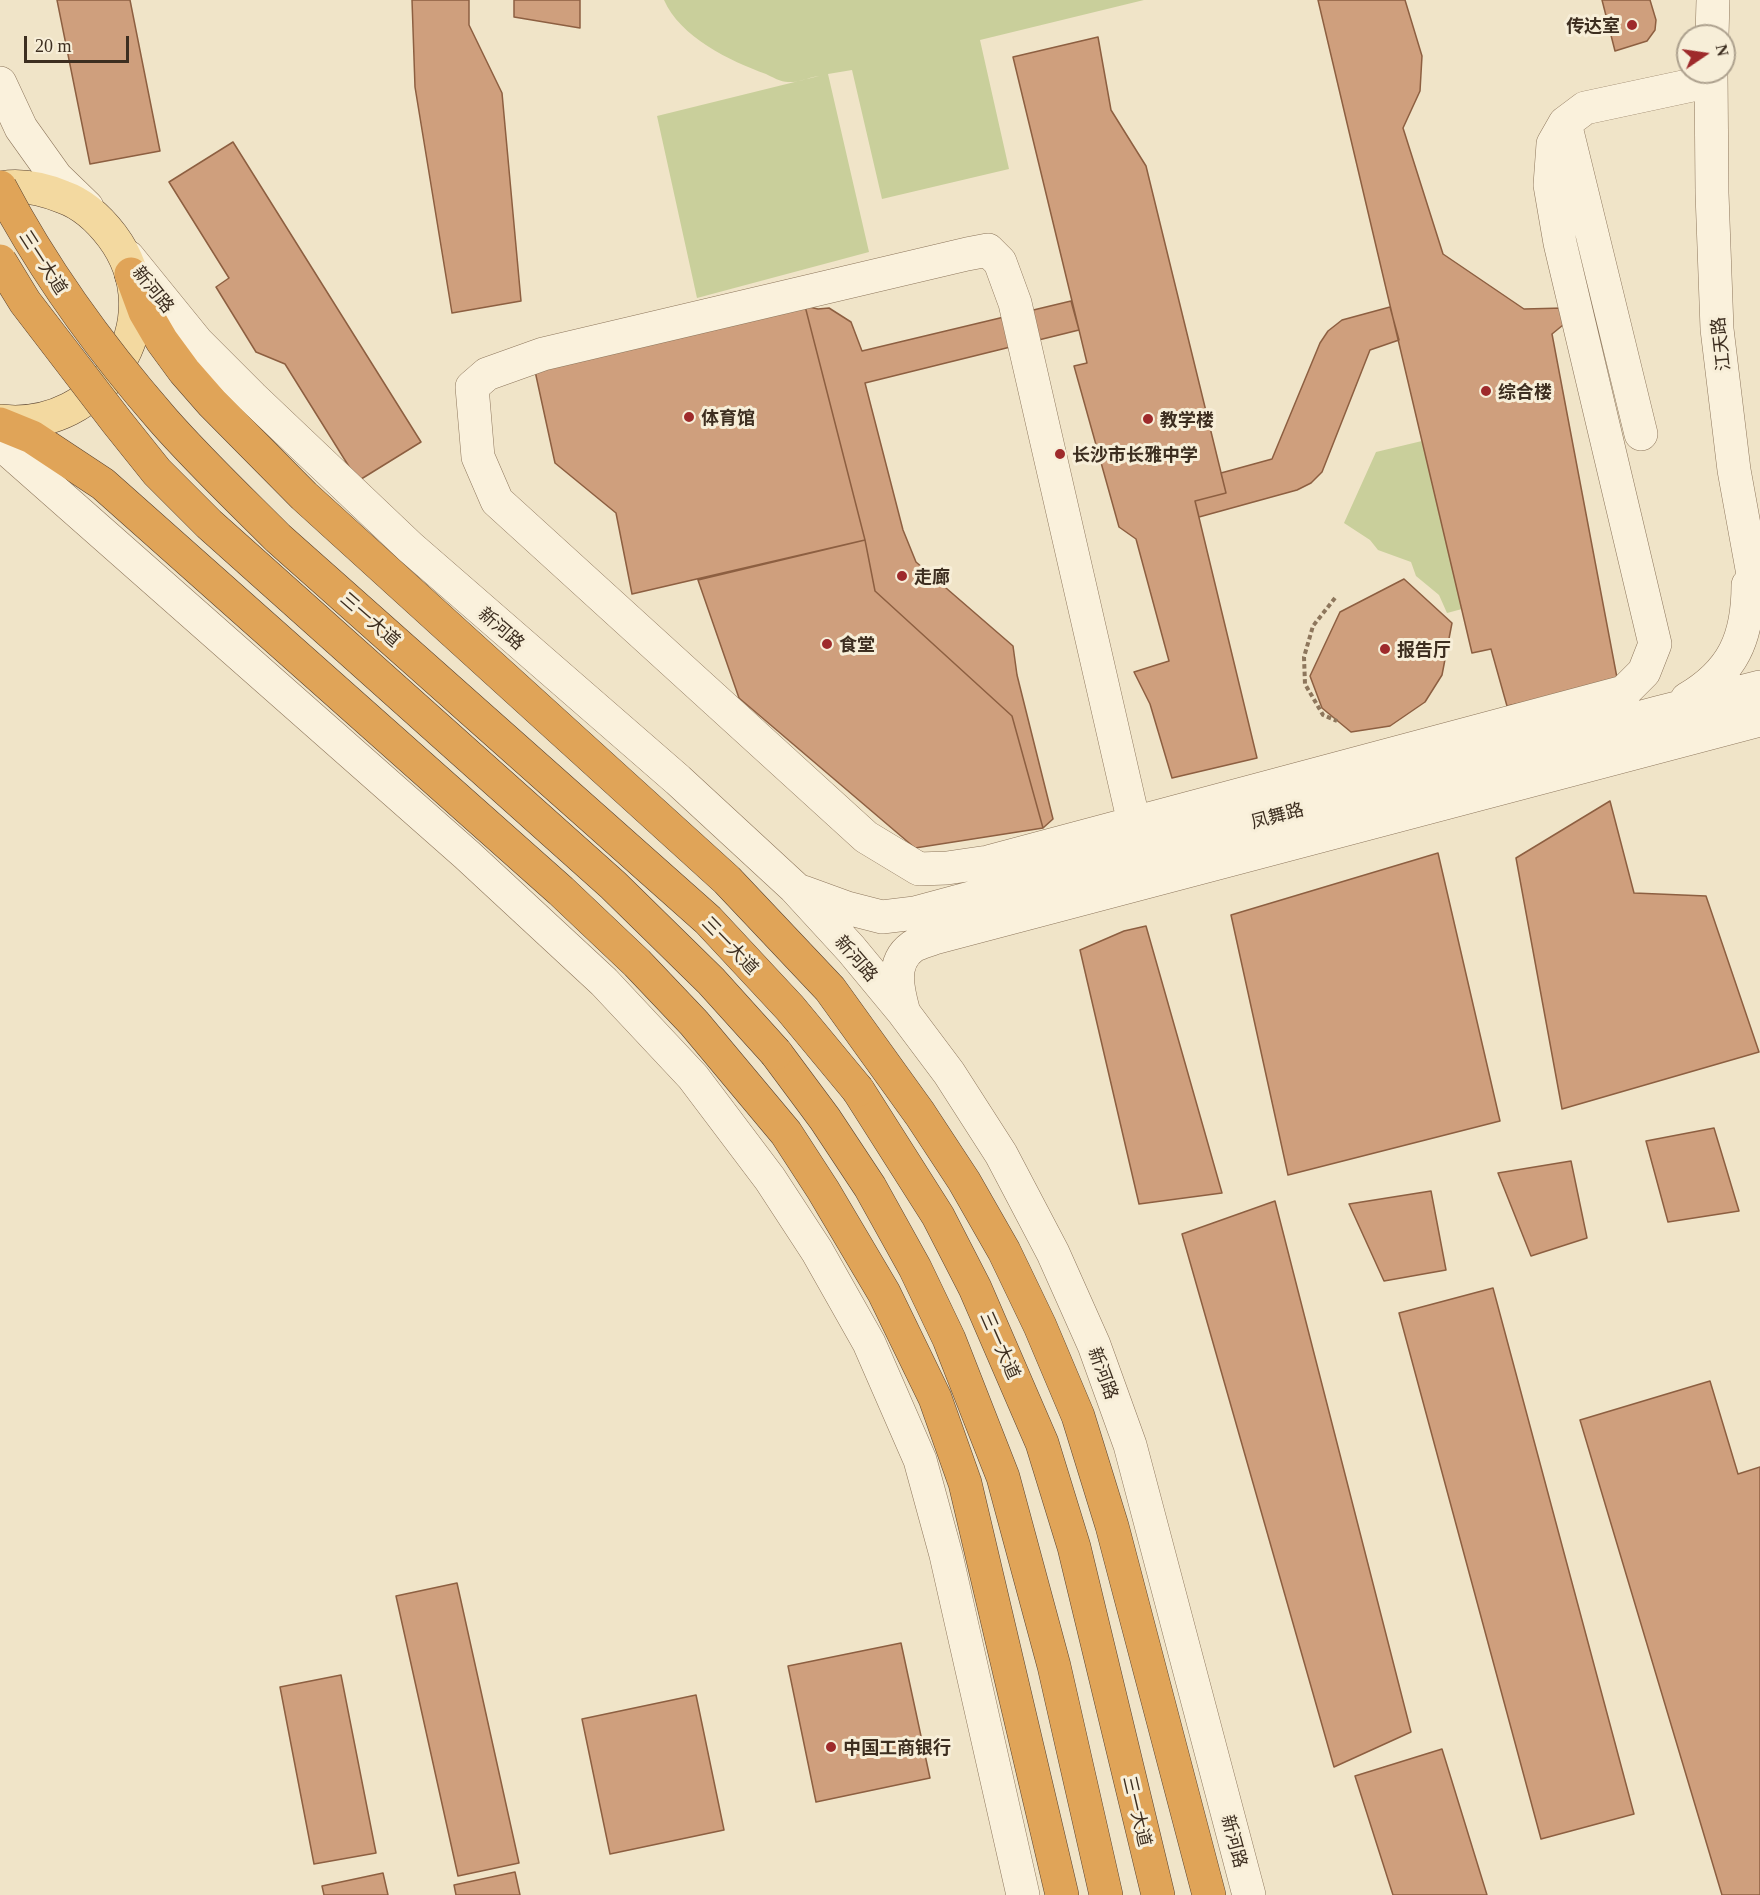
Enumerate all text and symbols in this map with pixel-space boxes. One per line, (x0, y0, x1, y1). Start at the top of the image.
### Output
place label: 传达室 (1566, 14, 1620, 36)
marker: 传达室 (1625, 18, 1639, 32)
scale bar (27, 24, 132, 62)
north arrow (1676, 24, 1736, 84)
text: 20 m (35, 36, 72, 56)
text: N (1712, 43, 1732, 58)
street label: 三一大道 (15, 226, 73, 298)
street label: 新河路 (129, 261, 179, 317)
street label: 江天路 (1706, 316, 1734, 372)
place label: 综合楼 (1498, 380, 1552, 402)
marker: 综合楼 (1479, 384, 1493, 398)
place label: 体育馆 (701, 406, 755, 428)
place label: 教学楼 (1160, 408, 1214, 430)
marker: 体育馆 (682, 410, 696, 424)
marker: 教学楼 (1141, 412, 1155, 426)
place label: 长沙市长雅中学 (1072, 443, 1198, 465)
marker: 长沙市长雅中学 (1053, 447, 1067, 461)
place label: 走廊 (914, 565, 950, 587)
marker: 走廊 (895, 569, 909, 583)
street label: 三一大道 (337, 587, 405, 651)
street label: 新河路 (475, 602, 529, 654)
place label: 食堂 (839, 633, 875, 655)
marker: 食堂 (820, 637, 834, 651)
place label: 报告厅 (1397, 638, 1451, 660)
marker: 报告厅 (1378, 642, 1392, 656)
street label: 凤舞路 (1248, 798, 1306, 832)
street label: 三一大道 (698, 912, 764, 978)
street label: 新河路 (831, 931, 883, 985)
street label: 三一大道 (976, 1308, 1026, 1382)
street label: 新河路 (1085, 1344, 1123, 1402)
place label: 中国工商银行 (843, 1736, 951, 1758)
marker: 中国工商银行 (824, 1740, 838, 1754)
street label: 三一大道 (1119, 1773, 1157, 1849)
street label: 新河路 (1218, 1812, 1252, 1870)

